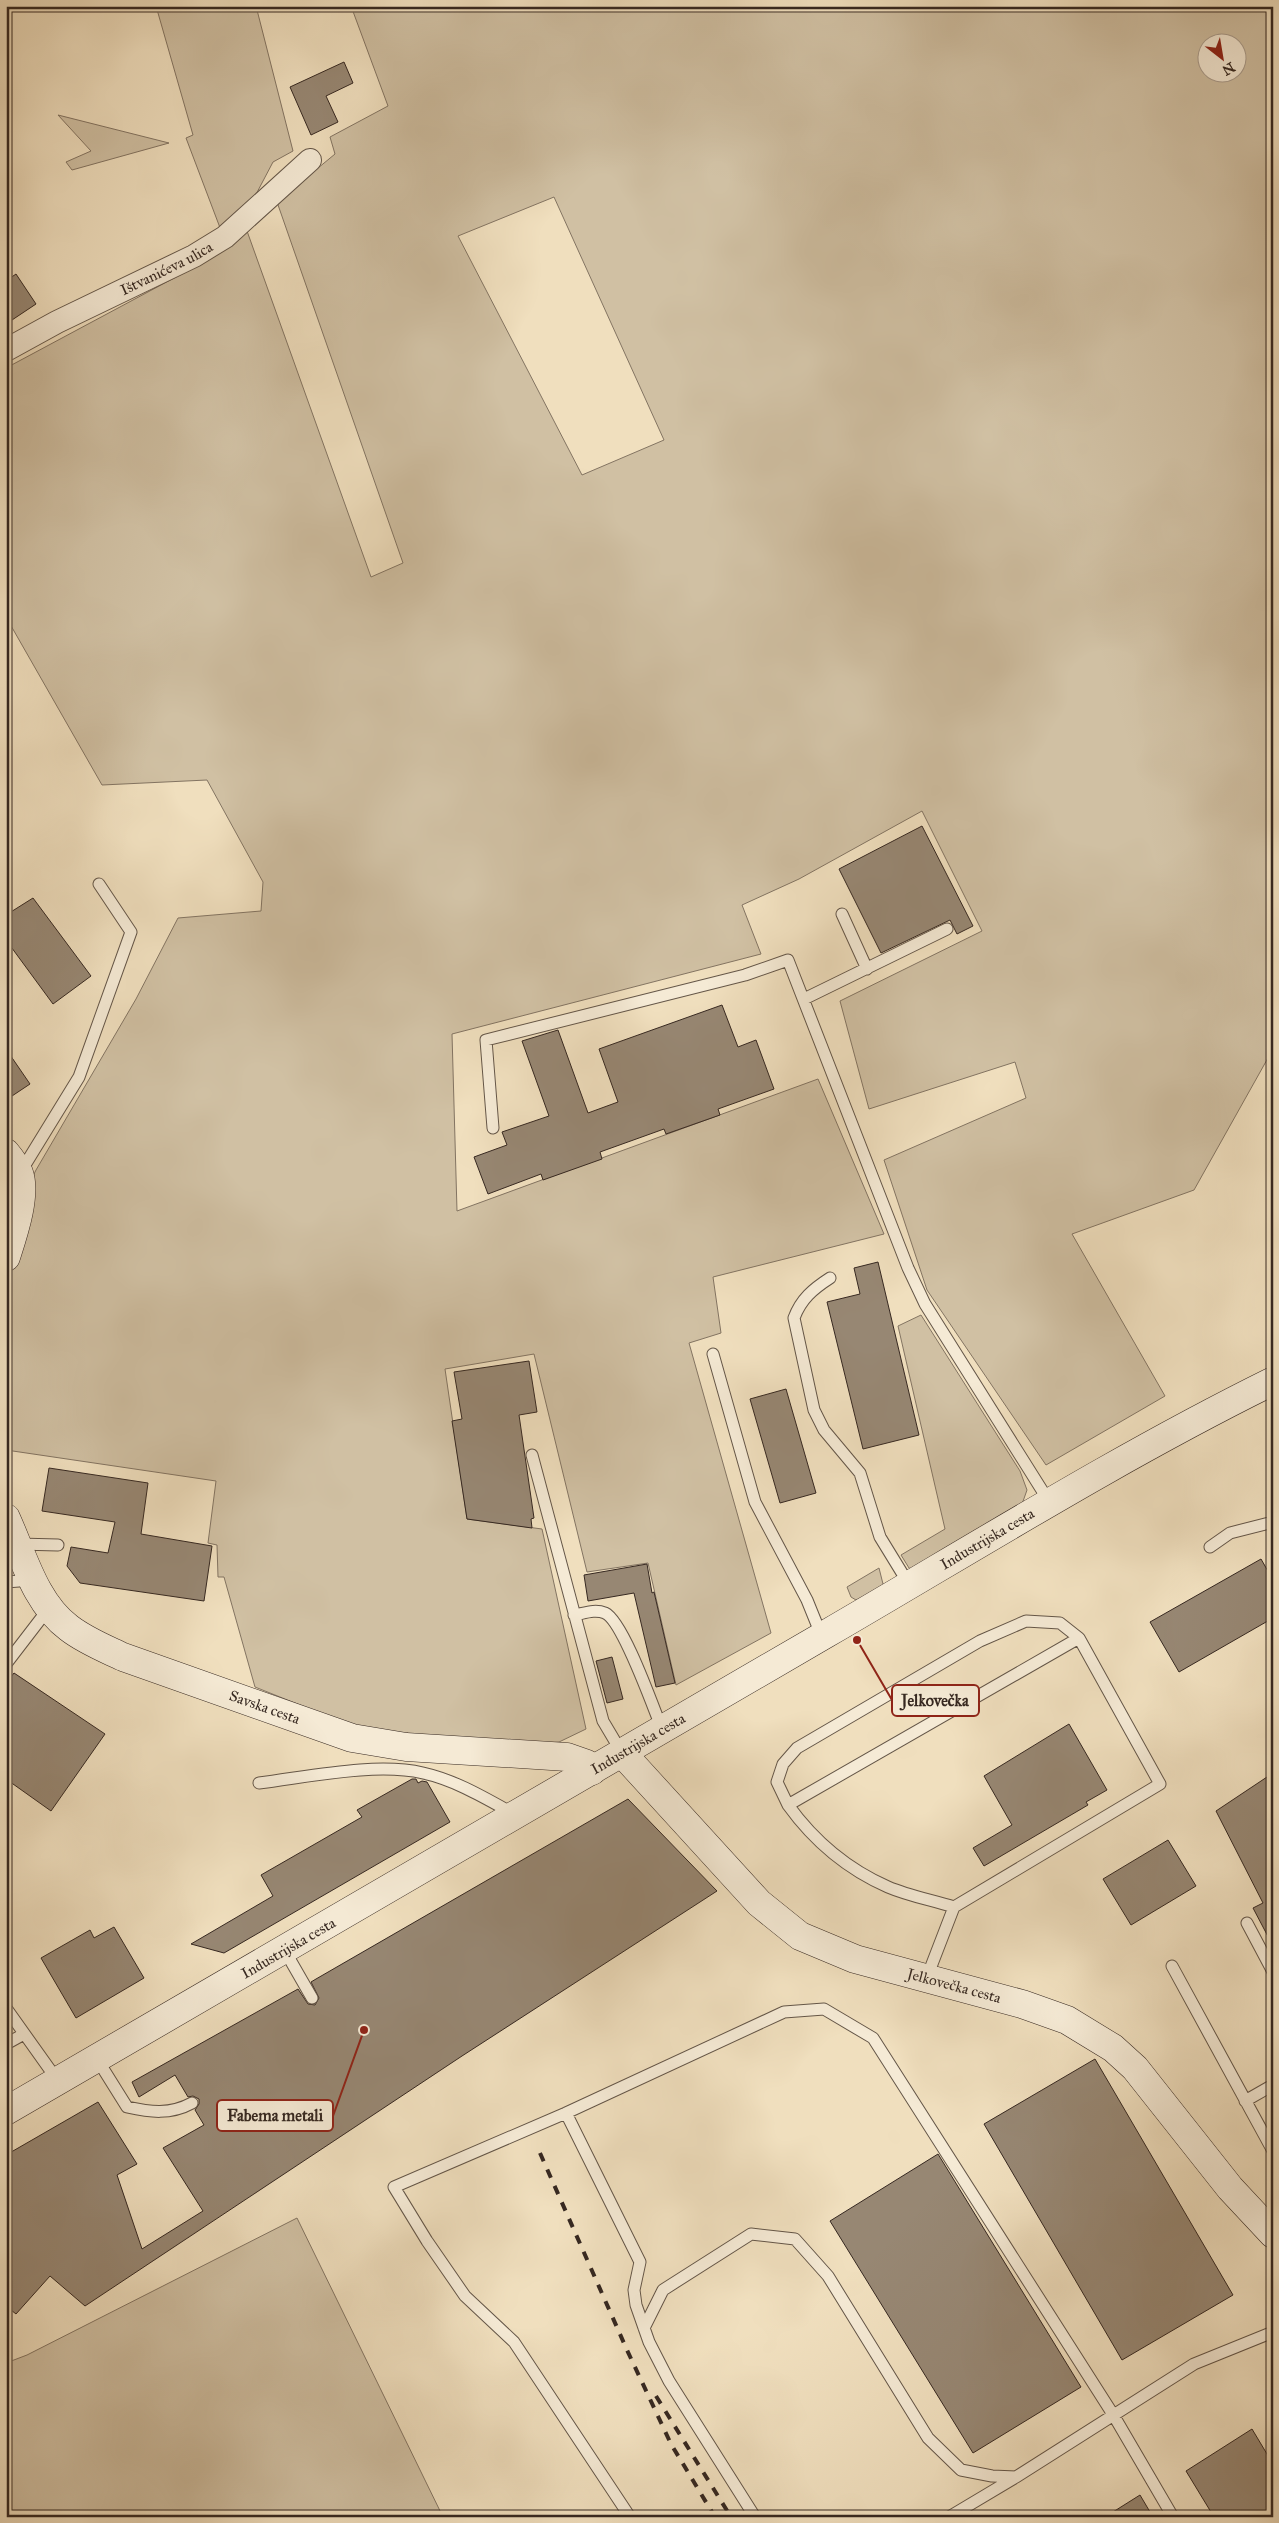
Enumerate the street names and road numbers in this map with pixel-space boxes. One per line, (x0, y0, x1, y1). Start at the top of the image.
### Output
street label: Ištvanićeva ulica (117, 237, 217, 299)
street label: Industrijska cesta (937, 1504, 1038, 1574)
street label: Savska cesta (227, 1686, 303, 1728)
street label: Industrijska cesta (588, 1709, 689, 1778)
street label: Industrijska cesta (238, 1913, 339, 1983)
street label: Jelkovečka cesta (903, 1964, 1004, 2007)

